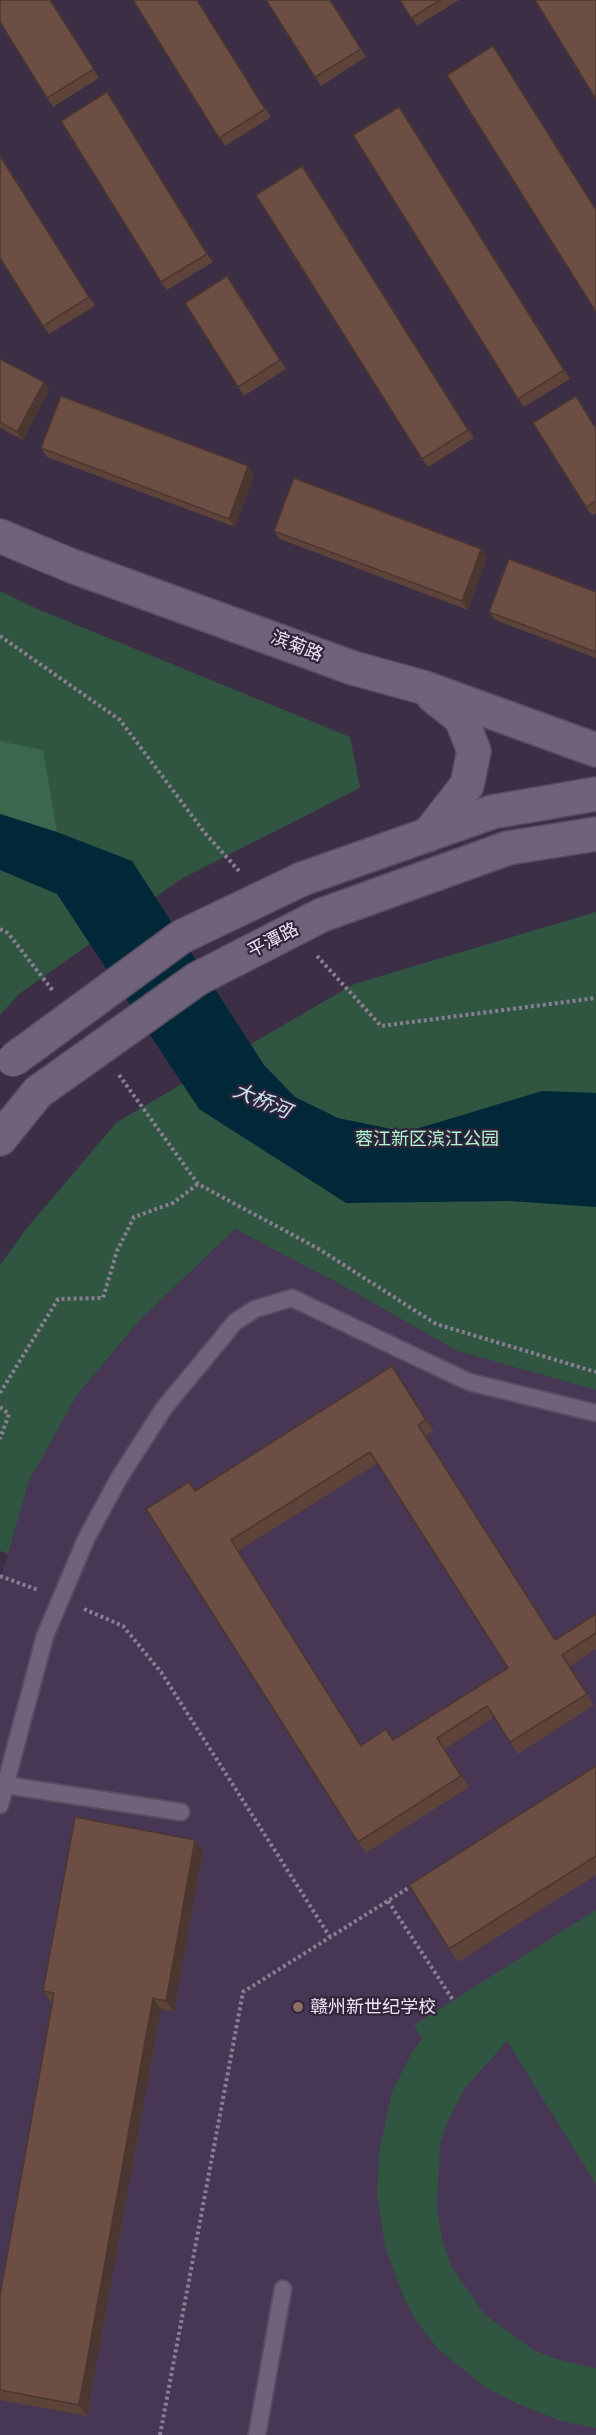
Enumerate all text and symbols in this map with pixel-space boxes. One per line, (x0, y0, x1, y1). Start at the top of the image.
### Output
street label: 滨菊路 (268, 626, 326, 666)
street label: 平潭路 (244, 918, 302, 962)
water label: 大桥河 (230, 1078, 294, 1124)
park label: 蓉江新区滨江公园 (355, 1128, 499, 1150)
place label: 赣州新世纪学校 (310, 1996, 436, 2018)
marker: 赣州新世纪学校 (291, 2000, 305, 2014)

